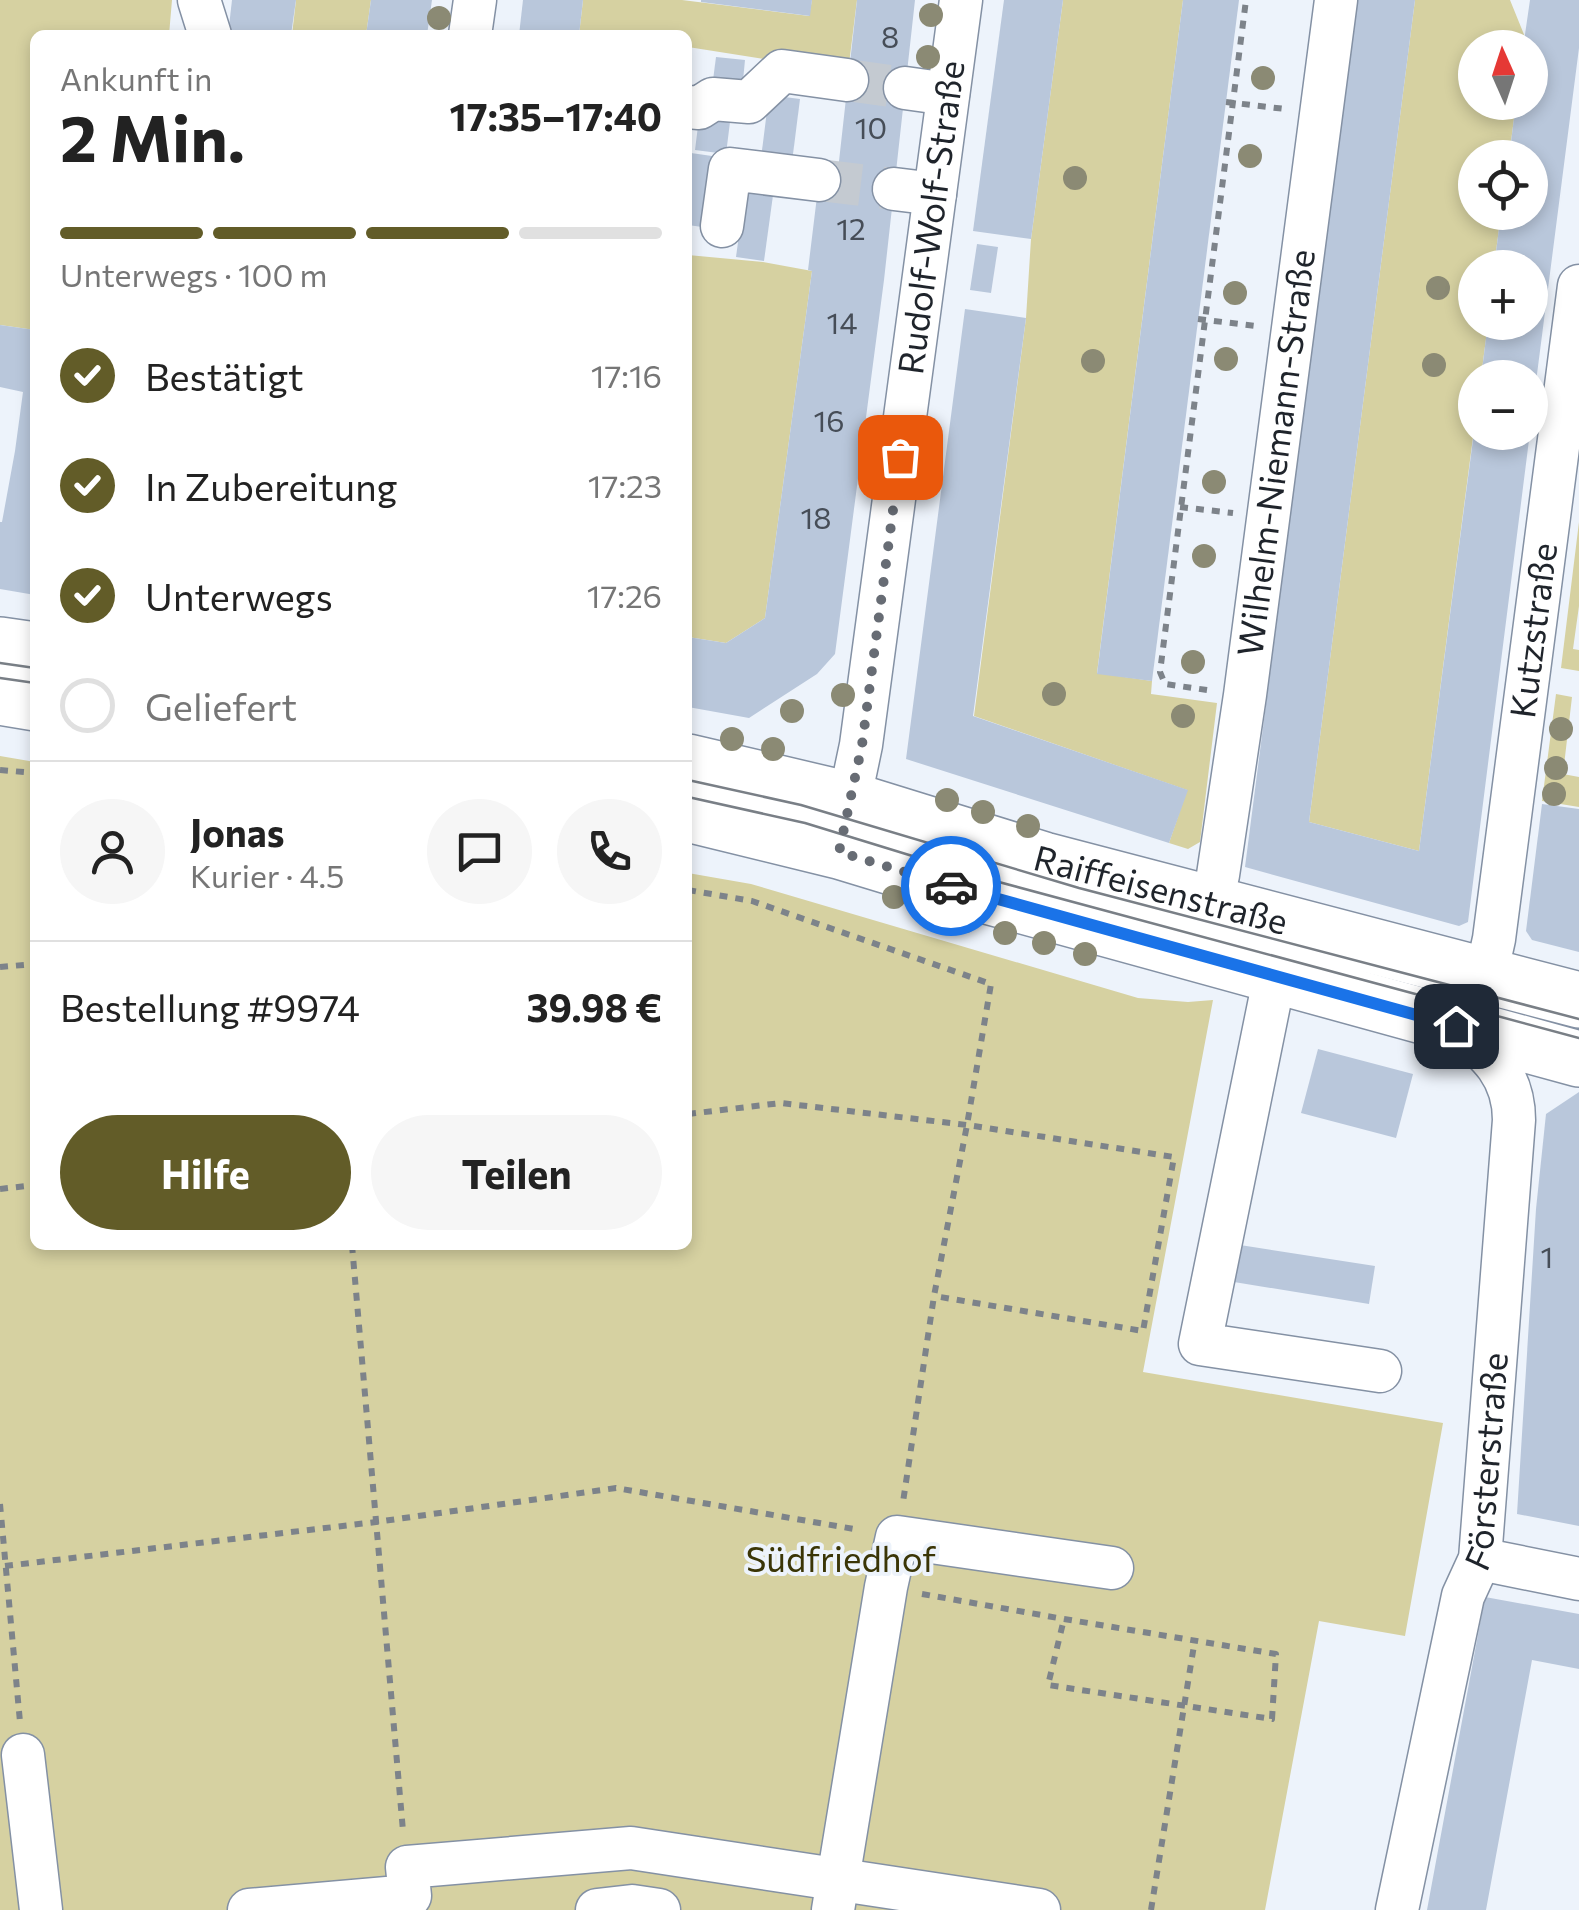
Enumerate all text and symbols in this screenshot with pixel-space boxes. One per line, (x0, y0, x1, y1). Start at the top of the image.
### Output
house number: 8 (881, 17, 899, 54)
north arrow (1458, 30, 1548, 120)
map controls (1458, 30, 1548, 450)
text: Ankunft in (60, 58, 212, 98)
street label: Rudolf-Wolf-Straße (887, 58, 972, 377)
text: 17:35–17:40 (450, 92, 662, 139)
text: 2 Min. (60, 96, 245, 175)
house number: 10 (855, 108, 887, 145)
button: locate (1458, 140, 1548, 230)
house number: 12 (836, 209, 866, 246)
street label: Wilhelm-Niemann-Straße (1226, 246, 1322, 659)
button: + (1458, 250, 1548, 340)
text: Unterwegs · 100 m (60, 254, 327, 294)
house number: 14 (827, 303, 857, 340)
icon: check (60, 348, 115, 403)
text: Bestätigt (145, 352, 304, 399)
text: 17:16 (591, 355, 662, 395)
button: − (1458, 360, 1548, 450)
house number: 16 (813, 401, 845, 438)
pin (858, 415, 943, 500)
icon: bag (873, 430, 928, 485)
icon: check (60, 458, 115, 513)
text: In Zubereitung (145, 462, 397, 509)
text: 17:23 (588, 465, 662, 505)
house number: 18 (800, 498, 832, 535)
street label: Kutzstraße (1499, 540, 1564, 720)
icon: check (60, 568, 115, 623)
text: Unterwegs (145, 572, 333, 619)
text: 17:26 (587, 575, 662, 615)
text: Geliefert (145, 682, 297, 729)
button: person (60, 799, 165, 904)
button: chat (427, 799, 532, 904)
button: phone (557, 799, 662, 904)
text: Jonas (190, 808, 285, 855)
street label: Raiffeisenstraße (1030, 834, 1293, 942)
courier (901, 836, 1001, 936)
text: Kurier · 4.5 (190, 855, 344, 895)
icon: car (924, 859, 979, 914)
text: Bestellung #9974 (60, 983, 360, 1030)
text: 39.98 € (526, 983, 662, 1030)
pin (1414, 984, 1499, 1069)
icon: home (1429, 999, 1484, 1054)
button: Hilfe (60, 1115, 351, 1230)
button: Teilen (371, 1115, 662, 1230)
house number: 1 (1541, 1237, 1553, 1274)
street label: Försterstraße (1454, 1351, 1515, 1576)
park label: Südfriedhof (746, 1536, 936, 1579)

